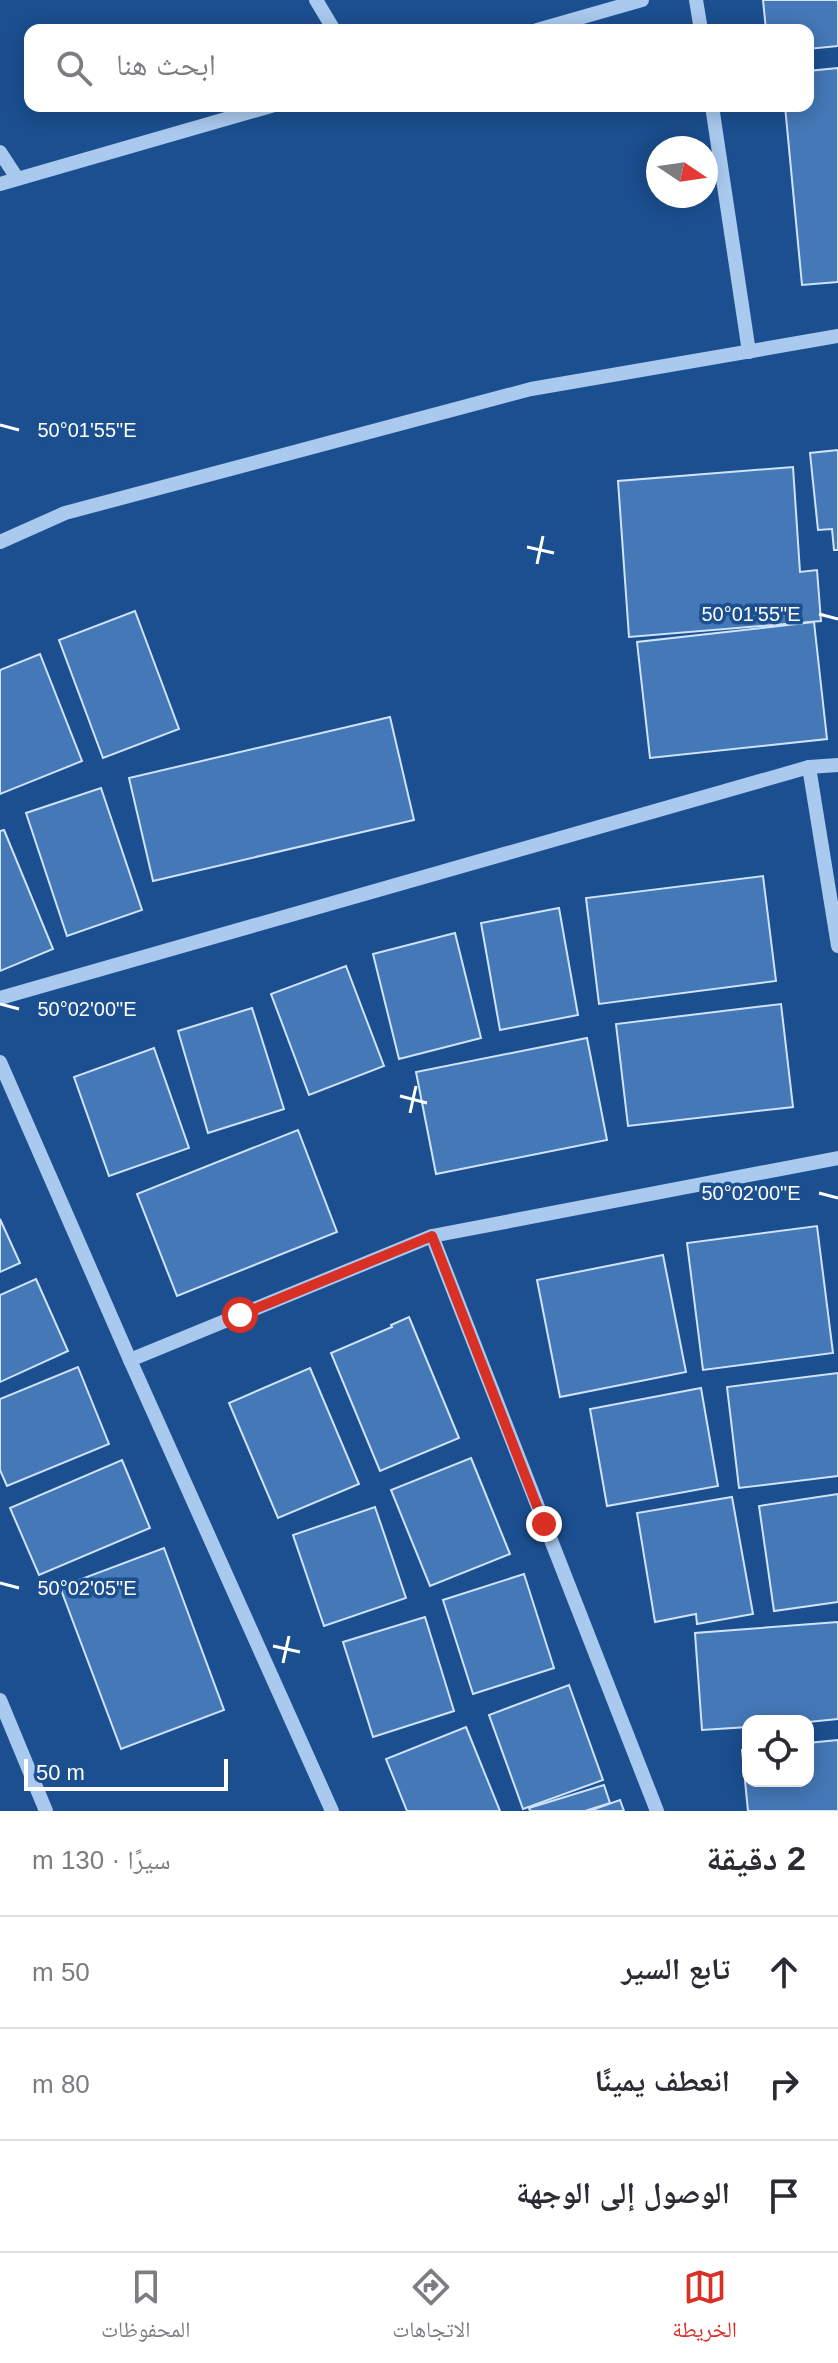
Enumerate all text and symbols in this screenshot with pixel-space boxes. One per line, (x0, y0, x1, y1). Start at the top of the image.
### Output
search box (24, 24, 814, 112)
icon: search (52, 46, 96, 90)
text: ابحث هنا (116, 48, 216, 81)
north arrow (646, 136, 718, 208)
text: 50°01'55"E (38, 419, 137, 441)
text: 50°01'55"E (702, 603, 801, 625)
text: 50°02'00"E (38, 998, 137, 1020)
text: 50°02'00"E (702, 1182, 801, 1204)
route start (222, 1297, 258, 1333)
route end (526, 1506, 562, 1542)
text: 50°02'05"E (38, 1577, 137, 1599)
map controls (742, 1715, 814, 1787)
button: locate (742, 1715, 814, 1787)
scale bar (24, 1755, 228, 1791)
text: 50 m (36, 1760, 85, 1785)
text: 2 دقيقة (706, 1839, 806, 1877)
text: سيرًا · 130 m (32, 1845, 171, 1875)
icon: ahead (762, 1950, 806, 1994)
text: تابع السير (622, 1952, 730, 1985)
text: 50 m (32, 1957, 90, 1987)
icon: right (762, 2062, 806, 2106)
text: انعطف يمينًا (594, 2064, 730, 2097)
text: 80 m (32, 2069, 90, 2099)
icon: arrive (762, 2174, 806, 2218)
text: الوصول إلى الوجهة (516, 2176, 730, 2209)
tab: المحفوظات (101, 2265, 190, 2351)
tab: الاتجاهات (392, 2265, 470, 2351)
tab: الخريطة (672, 2265, 737, 2351)

